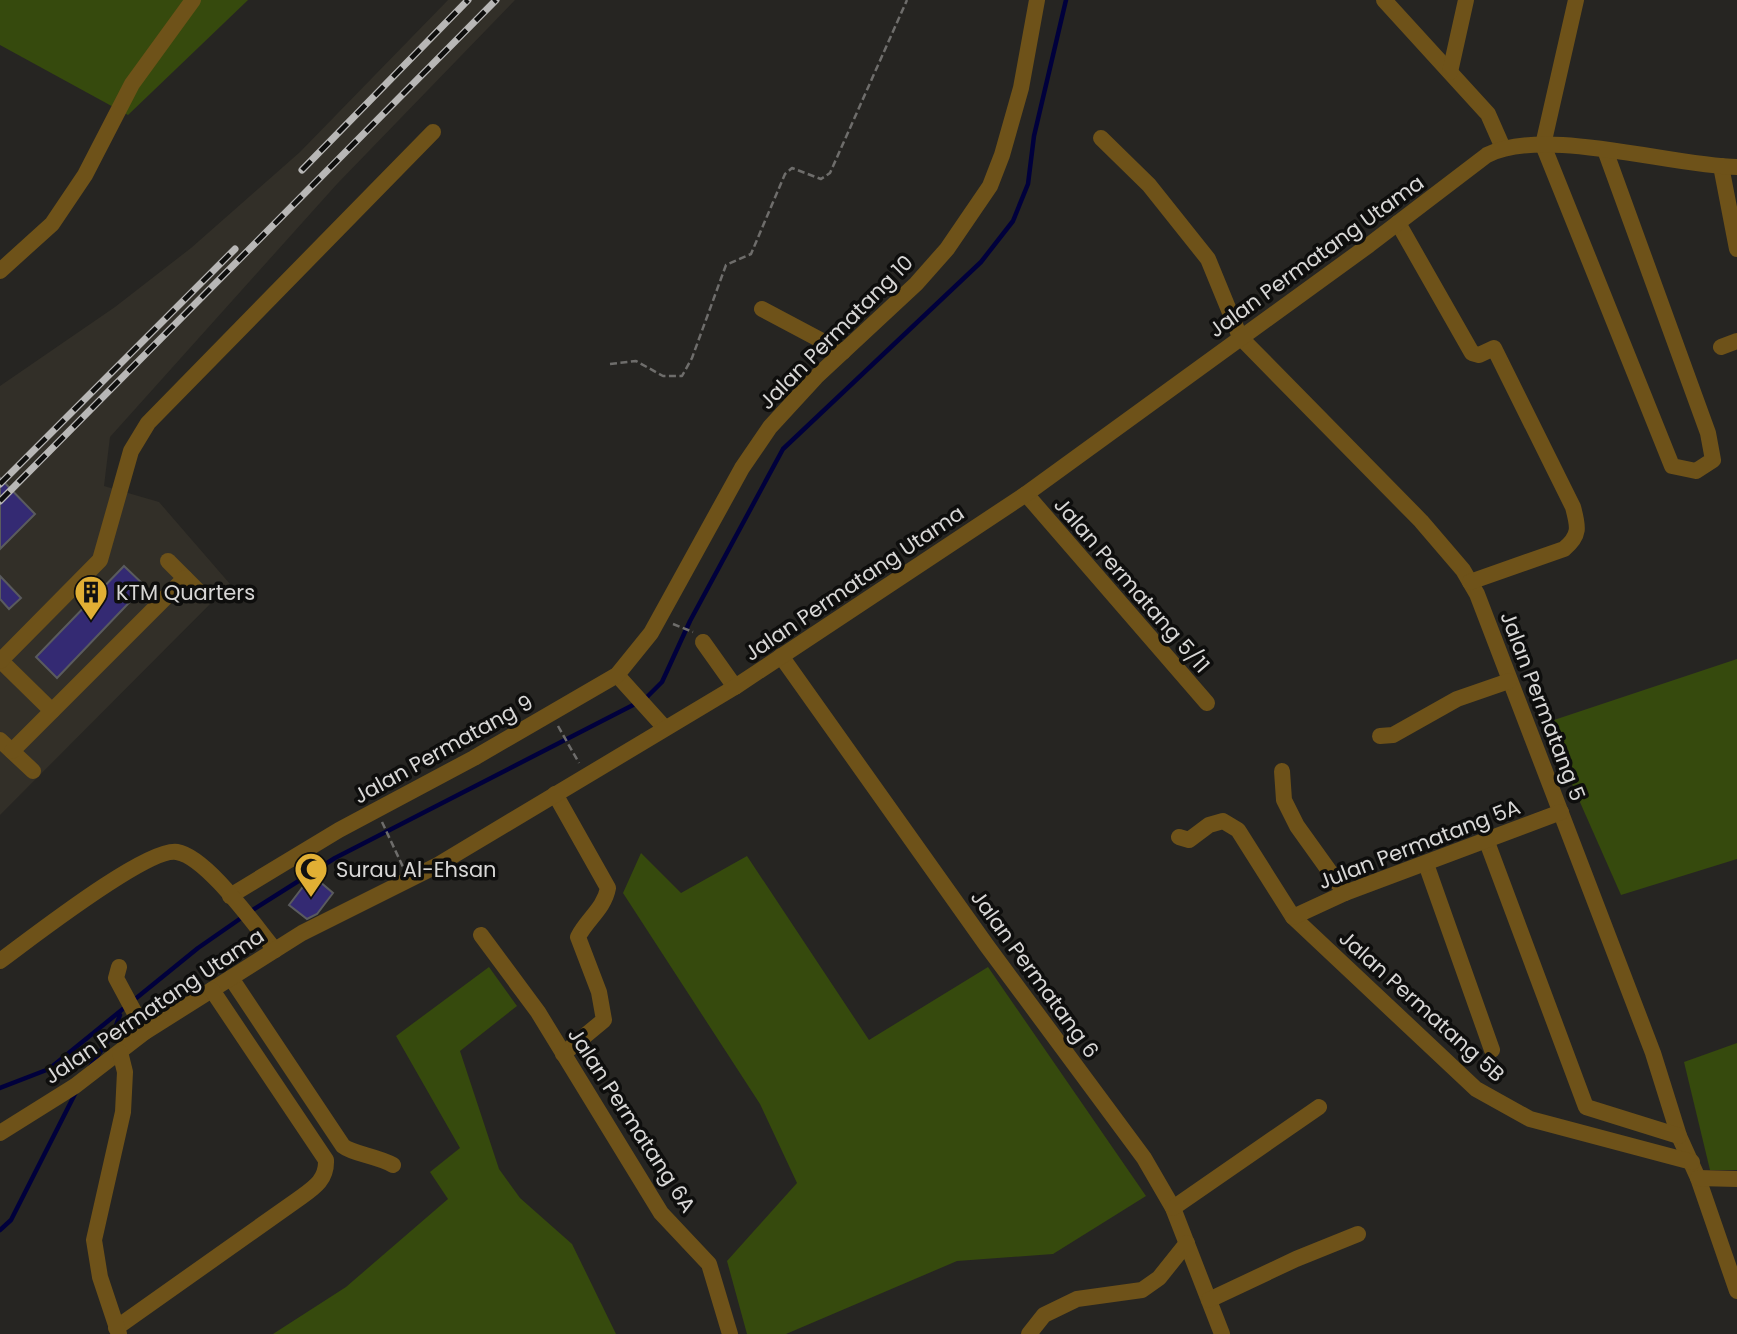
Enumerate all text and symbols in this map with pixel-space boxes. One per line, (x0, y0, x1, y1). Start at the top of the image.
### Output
street label: Jalan Permatang Utama (1203, 168, 1429, 344)
street label: Jalan Permatang 10 (752, 248, 920, 416)
street label: Jalan Permatang 5/11 (1047, 491, 1217, 679)
street label: Jalan Permatang Utama (738, 498, 970, 668)
building icon: KTM Quarters (72, 573, 110, 622)
place label: KTM Quarters (116, 578, 255, 607)
street label: Jalan Permatang 5 (1493, 607, 1593, 805)
street label: Jalan Permatang 9 (348, 688, 538, 810)
street label: Julan Permatang 5A (1314, 792, 1524, 896)
mosque icon: Surau Al-Ehsan (292, 850, 330, 899)
place label: Surau Al-Ehsan (336, 855, 497, 884)
street label: Jalan Permatang 6 (964, 884, 1106, 1064)
street label: Jalan Permatang Utama (38, 921, 270, 1091)
street label: Jalan Permatang 5B (1333, 924, 1511, 1088)
street label: Jalan Permatang 6A (561, 1022, 703, 1218)

